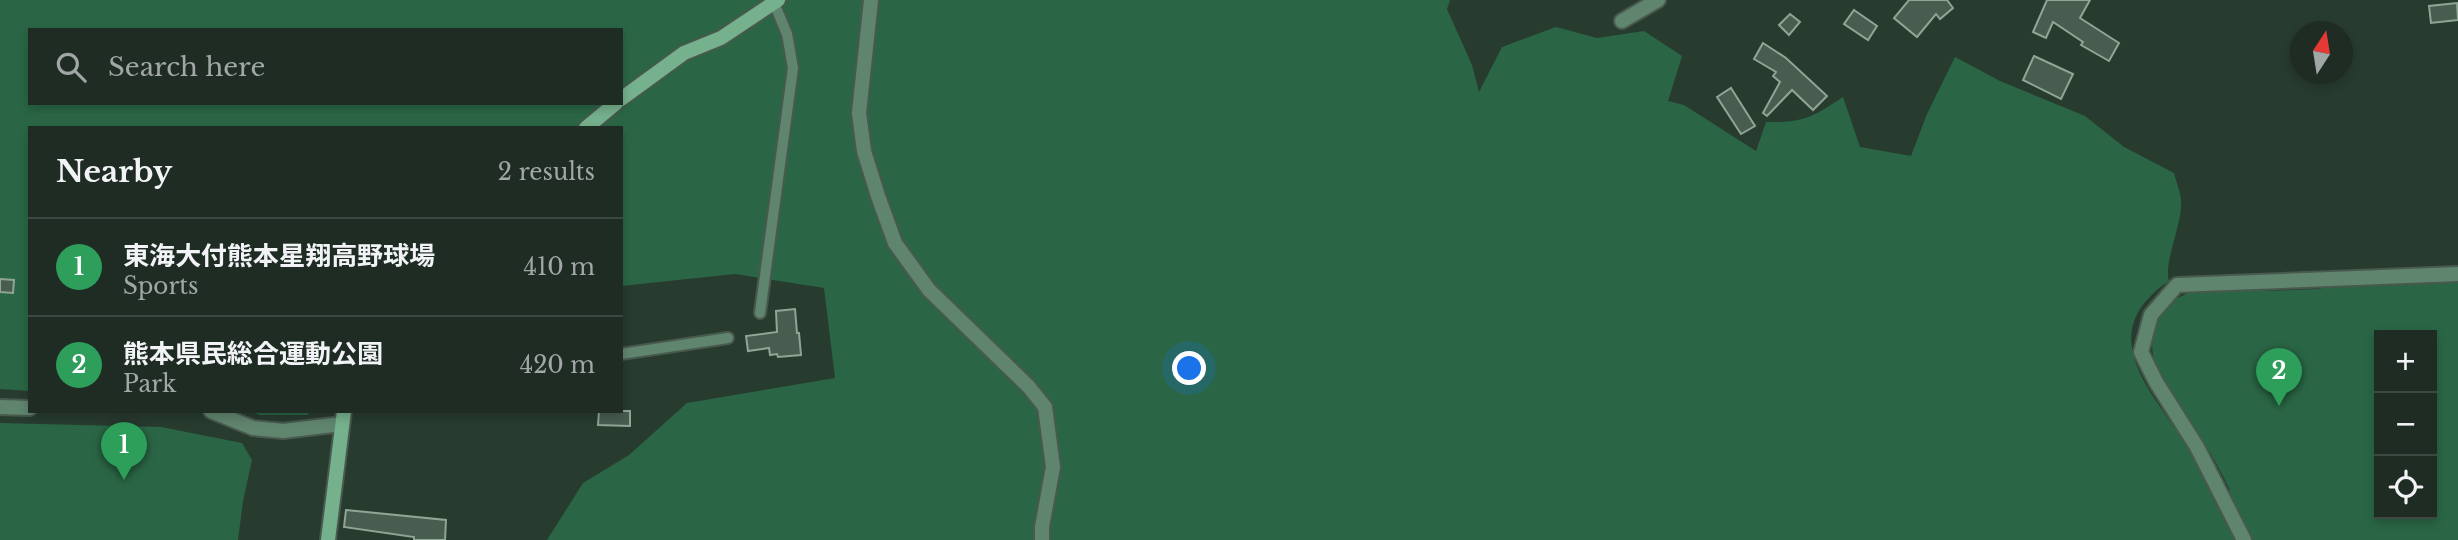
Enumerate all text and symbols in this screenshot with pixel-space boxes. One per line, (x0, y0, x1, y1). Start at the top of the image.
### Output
north arrow (2290, 21, 2353, 84)
search box (28, 28, 623, 105)
icon: search (52, 48, 90, 86)
text: Search here (108, 51, 265, 83)
text: Nearby (56, 153, 172, 190)
text: 2 results (498, 158, 595, 186)
text: 東海大付熊本星翔高野球場 (123, 240, 435, 272)
text: 1 (74, 253, 84, 281)
text: 410 m (524, 253, 595, 281)
text: Sports (123, 272, 199, 300)
map controls (2374, 330, 2437, 519)
button: + (2374, 330, 2437, 393)
text: 熊本県民総合運動公園 (123, 338, 383, 370)
pin: 2 (2256, 348, 2302, 406)
text: 2 (72, 351, 86, 379)
text: 420 m (520, 351, 595, 379)
your location (1172, 351, 1206, 385)
text: Park (123, 370, 176, 398)
button: − (2374, 393, 2437, 456)
pin: 1 (101, 422, 147, 480)
button: locate (2374, 456, 2437, 519)

